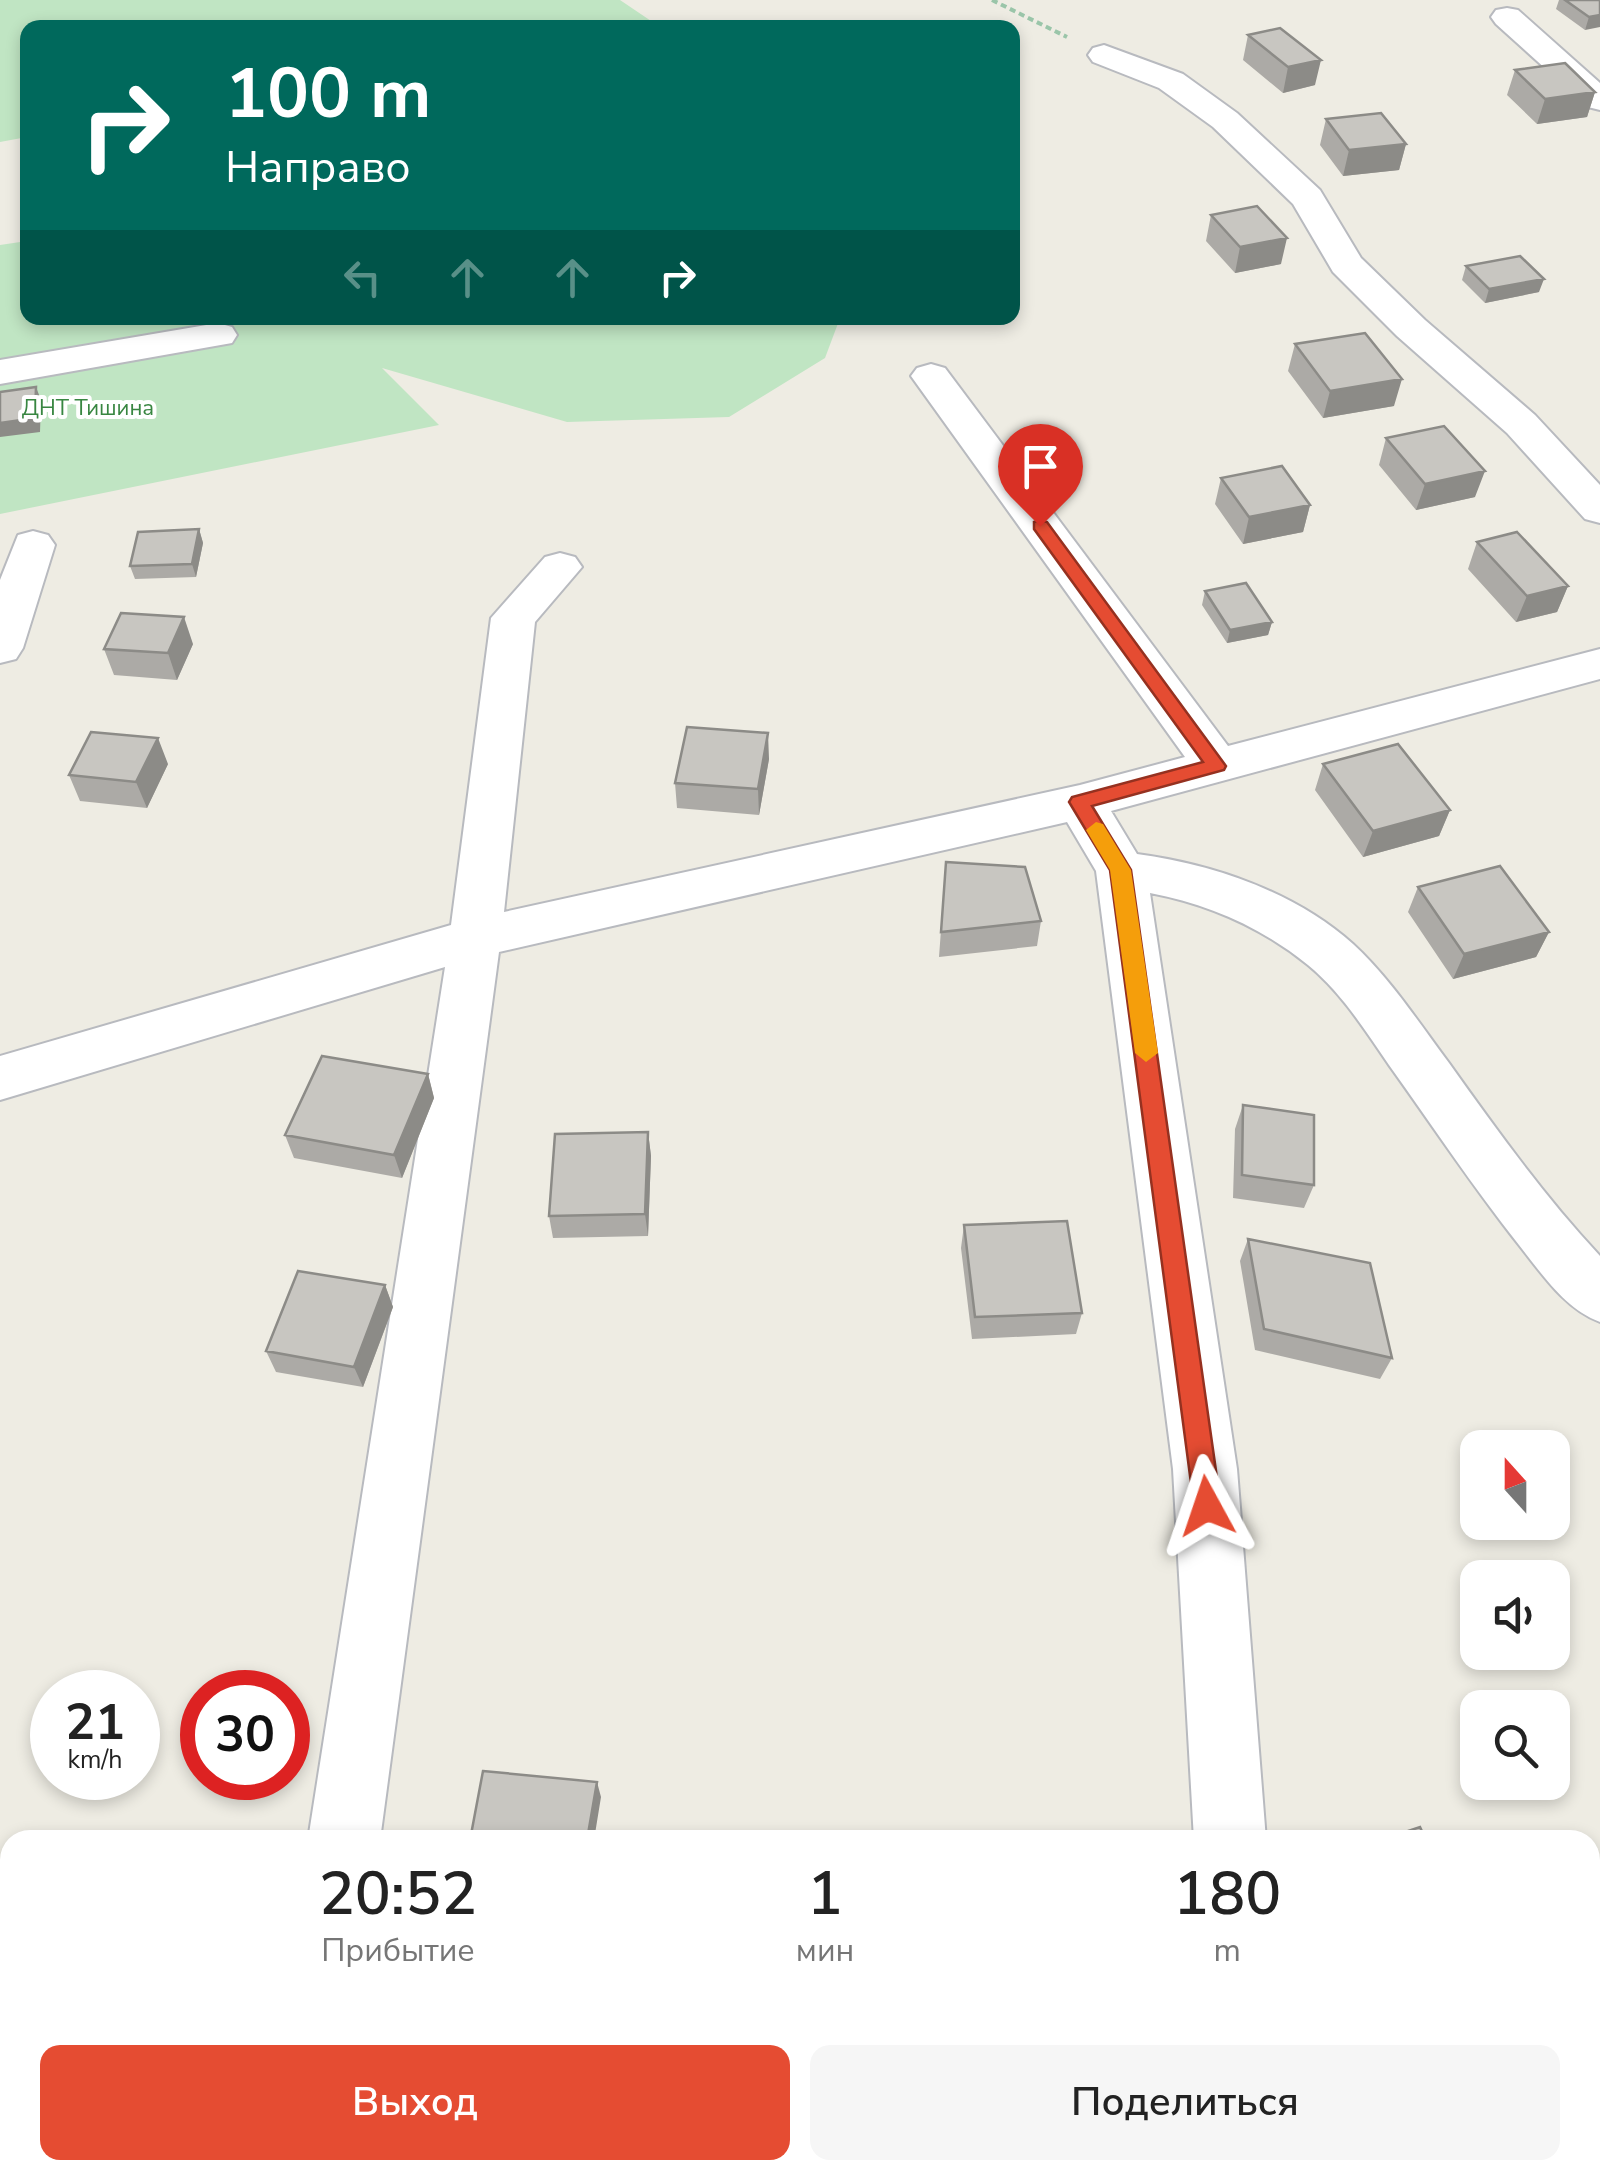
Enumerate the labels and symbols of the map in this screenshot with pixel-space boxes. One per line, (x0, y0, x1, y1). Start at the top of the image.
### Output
park label: ДНТ Тишина (22, 393, 154, 423)
pin (998, 424, 1083, 527)
north arrow (1460, 1430, 1570, 1540)
position arrow (1155, 1454, 1259, 1558)
speed limit sign: 30 (180, 1670, 310, 1800)

